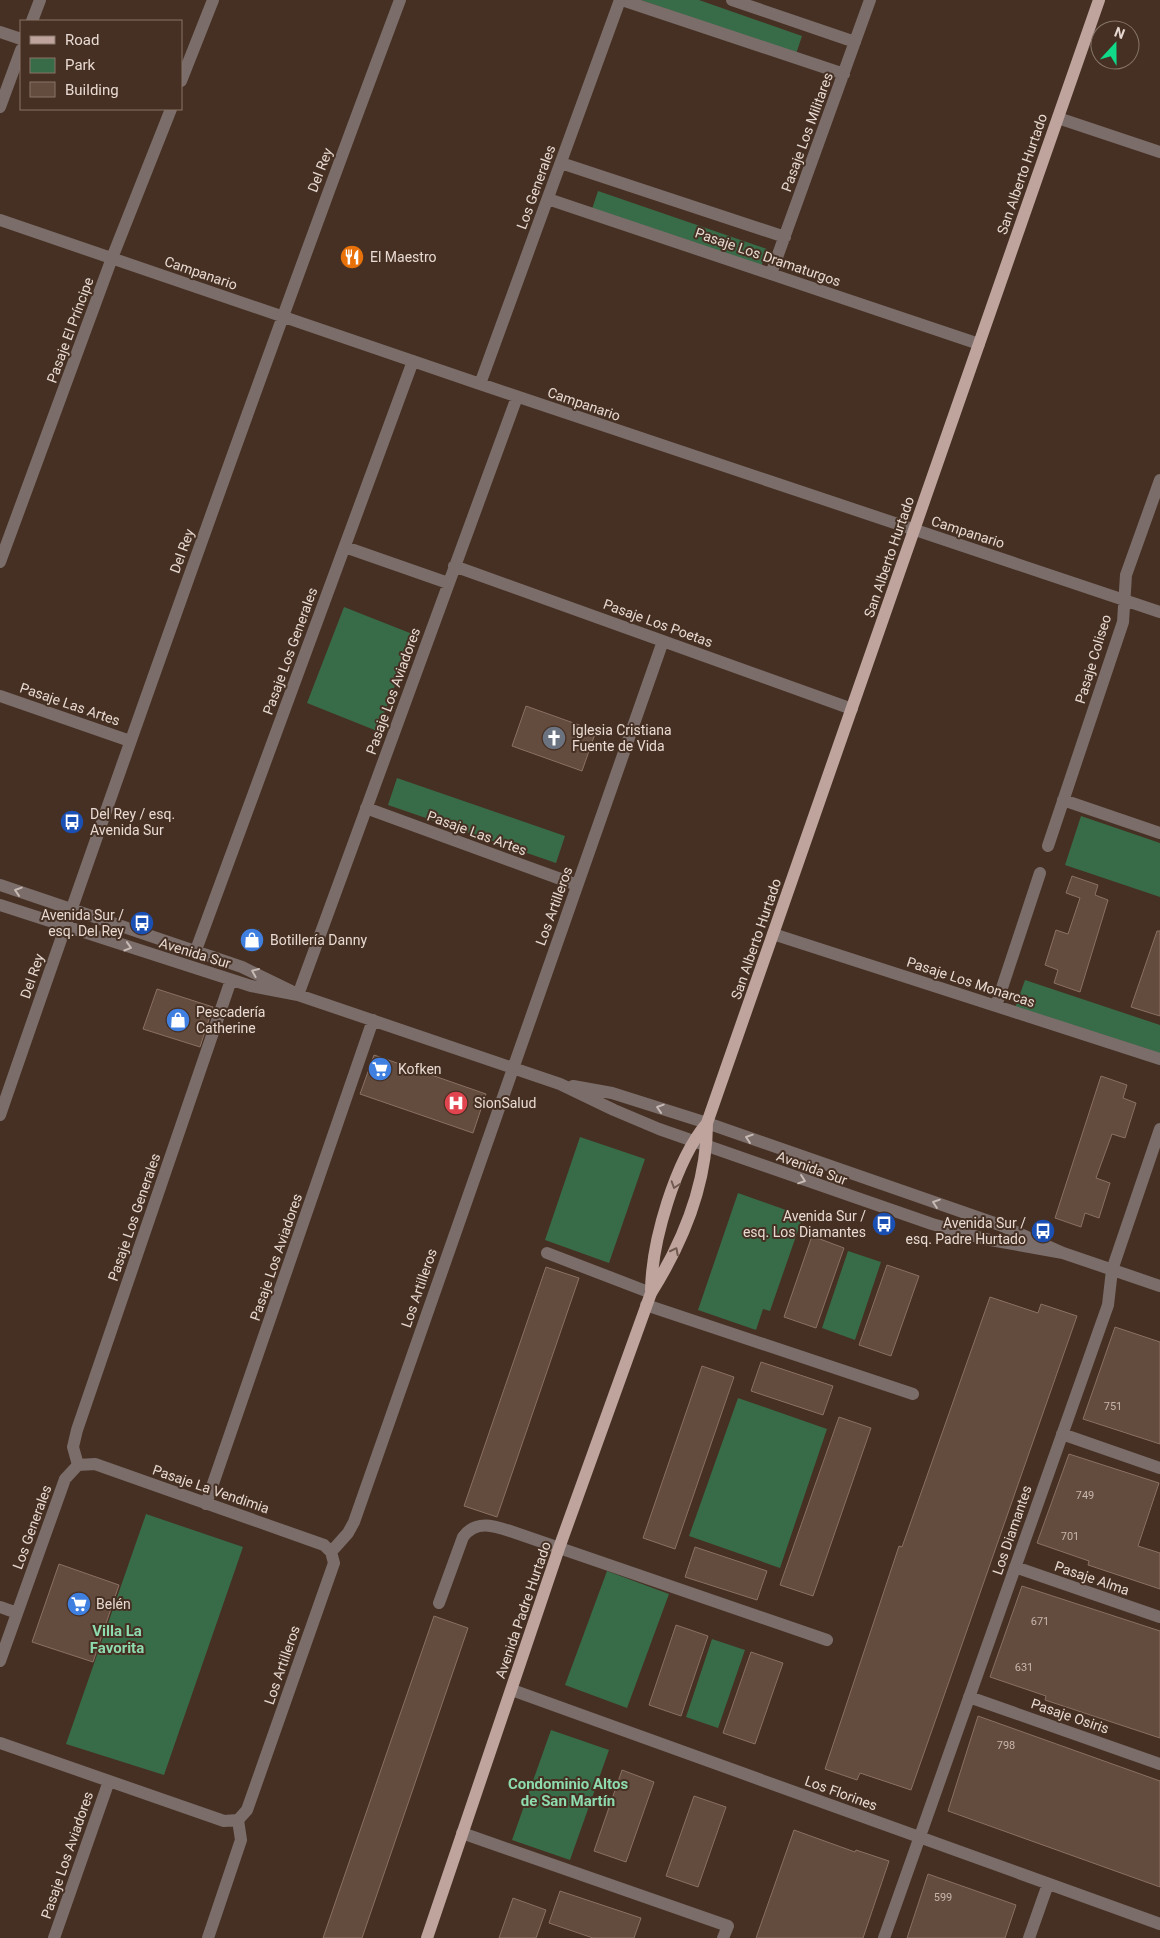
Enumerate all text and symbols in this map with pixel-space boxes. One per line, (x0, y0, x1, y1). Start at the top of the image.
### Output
legend (20, 20, 182, 110)
north arrow (1090, 20, 1140, 70)
text: N (1112, 24, 1127, 42)
text: Road (65, 31, 99, 49)
text: Park (65, 56, 96, 74)
street label: Pasaje Los Militares (778, 70, 836, 194)
text: Building (65, 81, 119, 99)
street label: San Alberto Hurtado (994, 111, 1050, 237)
street label: Los Generales (513, 143, 559, 231)
street label: Del Rey (304, 145, 336, 194)
street label: Pasaje Los Dramaturgos (693, 225, 843, 289)
restaurant icon: El Maestro (339, 244, 365, 270)
place label: El Maestro (370, 249, 437, 265)
street label: Campanario (162, 253, 240, 293)
street label: Pasaje El Príncipe (43, 275, 97, 385)
street label: Campanario (545, 384, 623, 424)
street label: San Alberto Hurtado (861, 494, 917, 620)
street label: Campanario (929, 513, 1007, 551)
street label: Del Rey (167, 526, 198, 575)
street label: Pasaje Los Generales (260, 585, 320, 717)
street label: Pasaje Los Poetas (601, 596, 715, 650)
street label: Pasaje Coliseo (1072, 613, 1114, 705)
street label: Pasaje Los Aviadores (363, 626, 423, 756)
street label: Pasaje Las Artes (18, 679, 122, 729)
place label: Iglesia Cristiana Fuente de Vida (572, 722, 672, 754)
church icon: Iglesia Cristiana Fuente de Vida (541, 725, 567, 751)
place label: Del Rey / esq. Avenida Sur (90, 806, 175, 838)
street label: Pasaje Las Artes (425, 808, 529, 858)
bus stop icon: Del Rey / esq. Avenida Sur (59, 809, 85, 835)
street label: Los Artilleros (532, 865, 576, 947)
street label: San Alberto Hurtado (728, 876, 784, 1002)
one-way arrow (15, 887, 23, 897)
place label: Avenida Sur / esq. Del Rey (41, 907, 124, 939)
bus stop icon: Avenida Sur / esq. Del Rey (129, 910, 155, 936)
shop icon: Botillería Danny (239, 927, 265, 953)
place label: Botillería Danny (270, 932, 367, 948)
street label: Avenida Sur (157, 935, 233, 972)
one-way arrow (123, 942, 131, 952)
street label: Del Rey (17, 951, 47, 1000)
street label: Pasaje Los Monarcas (905, 954, 1037, 1010)
one-way arrow (251, 968, 260, 978)
place label: Pescadería Catherine (196, 1004, 265, 1036)
shop icon: Pescadería Catherine (165, 1007, 191, 1033)
supermarket icon: Kofken (367, 1056, 393, 1082)
place label: Kofken (398, 1061, 442, 1077)
hospital icon: SionSalud (443, 1090, 469, 1116)
place label: SionSalud (474, 1095, 536, 1111)
one-way arrow (657, 1104, 665, 1114)
one-way arrow (746, 1134, 754, 1144)
street label: Avenida Sur (775, 1148, 850, 1188)
street label: Pasaje Los Generales (105, 1151, 163, 1283)
one-way arrow (797, 1174, 806, 1184)
one-way arrow (671, 1181, 681, 1189)
street label: Pasaje Los Aviadores (247, 1191, 305, 1323)
one-way arrow (932, 1199, 941, 1209)
place label: Avenida Sur / esq. Los Diamantes (743, 1208, 866, 1240)
bus stop icon: Avenida Sur / esq. Los Diamantes (871, 1211, 897, 1237)
place label: Avenida Sur / esq. Padre Hurtado (906, 1215, 1026, 1247)
bus stop icon: Avenida Sur / esq. Padre Hurtado (1030, 1218, 1056, 1244)
street label: Los Artilleros (398, 1246, 440, 1330)
one-way arrow (669, 1247, 679, 1256)
house number: 751 (1104, 1400, 1122, 1413)
street label: Pasaje La Vendimia (151, 1462, 271, 1516)
street label: Los Generales (9, 1483, 55, 1571)
street label: Los Diamantes (989, 1483, 1035, 1577)
house number: 749 (1076, 1489, 1094, 1502)
house number: 701 (1061, 1530, 1079, 1543)
street label: Avenida Padre Hurtado (492, 1539, 554, 1681)
street label: Pasaje Alma (1053, 1558, 1131, 1598)
supermarket icon: Belén (66, 1591, 92, 1617)
place label: Belén (96, 1596, 131, 1612)
house number: 671 (1031, 1615, 1049, 1628)
district label: Villa La Favorita (90, 1622, 144, 1657)
street label: Los Artilleros (261, 1623, 303, 1707)
house number: 631 (1015, 1661, 1033, 1674)
street label: Pasaje Osiris (1029, 1695, 1111, 1737)
house number: 798 (997, 1739, 1015, 1752)
street label: Los Florines (803, 1773, 879, 1813)
district label: Condominio Altos de San Martín (508, 1775, 628, 1810)
street label: Pasaje Los Aviadores (38, 1789, 96, 1921)
house number: 599 (934, 1891, 952, 1904)

